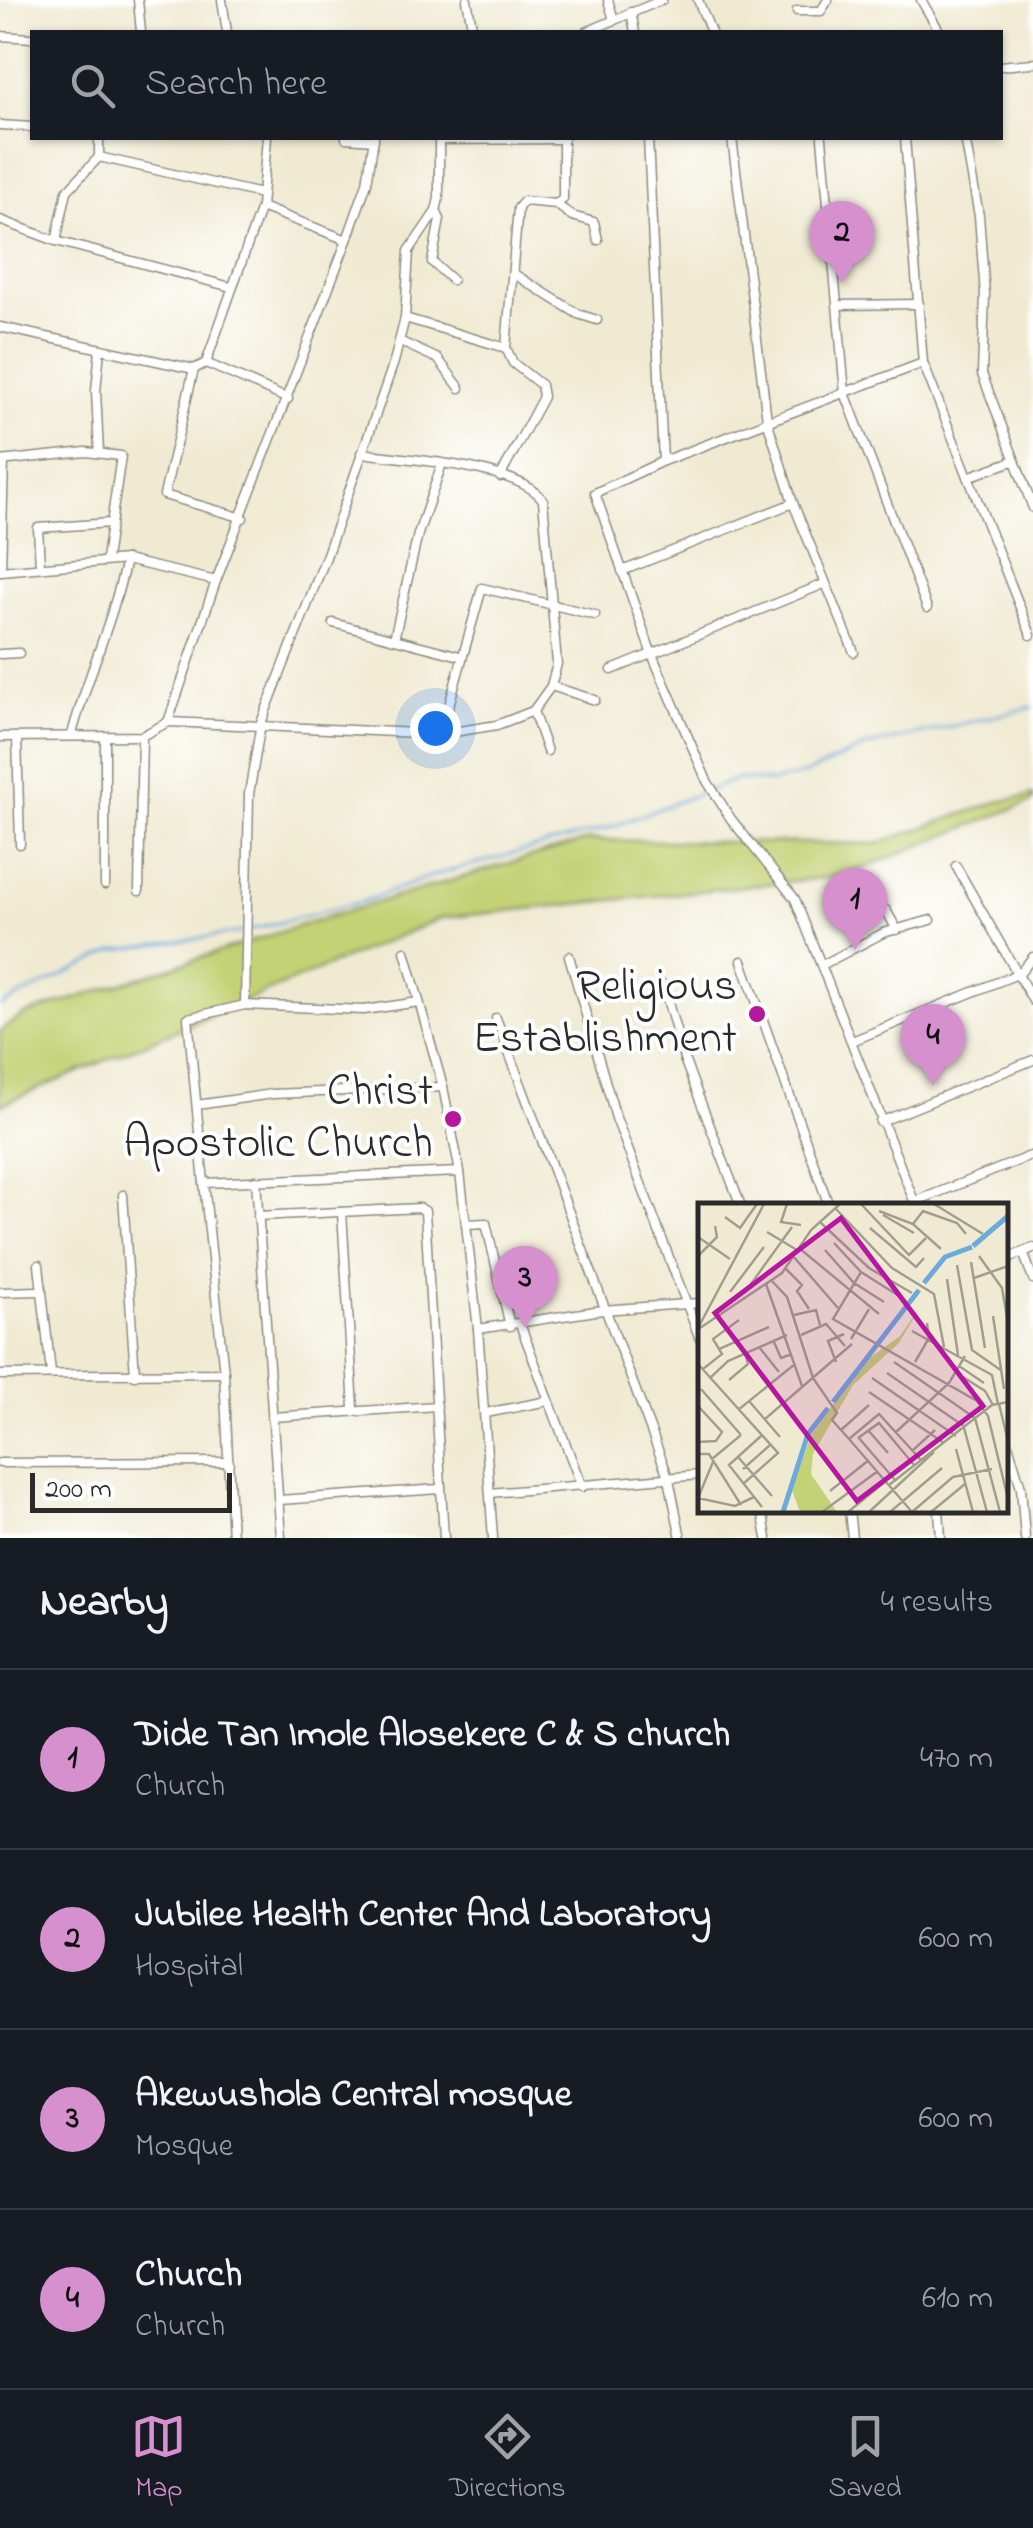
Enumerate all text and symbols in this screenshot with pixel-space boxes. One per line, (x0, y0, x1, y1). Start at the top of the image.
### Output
search box (30, 30, 1003, 140)
text: Search here (145, 57, 327, 113)
icon: search (65, 58, 120, 113)
pin: 2 (810, 200, 874, 283)
your location (410, 703, 461, 754)
pin: 1 (822, 868, 888, 950)
place label: Religious Establishment (473, 955, 737, 1073)
marker: Religious Establishment (746, 1003, 768, 1025)
pin: 4 (900, 1004, 966, 1086)
place label: Christ Apostolic Church (123, 1060, 433, 1178)
marker: Christ Apostolic Church (442, 1108, 464, 1130)
inset map (698, 1203, 1008, 1513)
pin: 3 (492, 1246, 558, 1328)
scale bar (30, 1468, 232, 1512)
text: 200 m (45, 1470, 112, 1511)
text: Nearby (40, 1573, 168, 1634)
text: 4 results (881, 1580, 993, 1627)
text: Dide Tan Imole Alosekere C & S church (135, 1708, 730, 1764)
text: 1 (67, 1736, 78, 1783)
text: 470 m (920, 1736, 993, 1783)
text: Church (135, 1764, 225, 1811)
text: Jubilee Health Center And Laboratory (135, 1888, 711, 1944)
text: 2 (65, 1916, 80, 1963)
text: 600 m (918, 1916, 993, 1963)
text: Hospital (135, 1944, 243, 1991)
text: Akewushola Central mosque (135, 2068, 572, 2124)
text: 3 (66, 2096, 79, 2143)
text: 600 m (918, 2096, 993, 2143)
text: Mosque (135, 2124, 233, 2171)
text: Church (135, 2248, 242, 2304)
text: 4 (66, 2276, 79, 2323)
text: 610 m (922, 2276, 993, 2323)
text: Church (135, 2304, 225, 2351)
tab: Map (131, 2409, 186, 2510)
tab: Directions (449, 2409, 566, 2510)
tab: Saved (829, 2409, 902, 2510)

